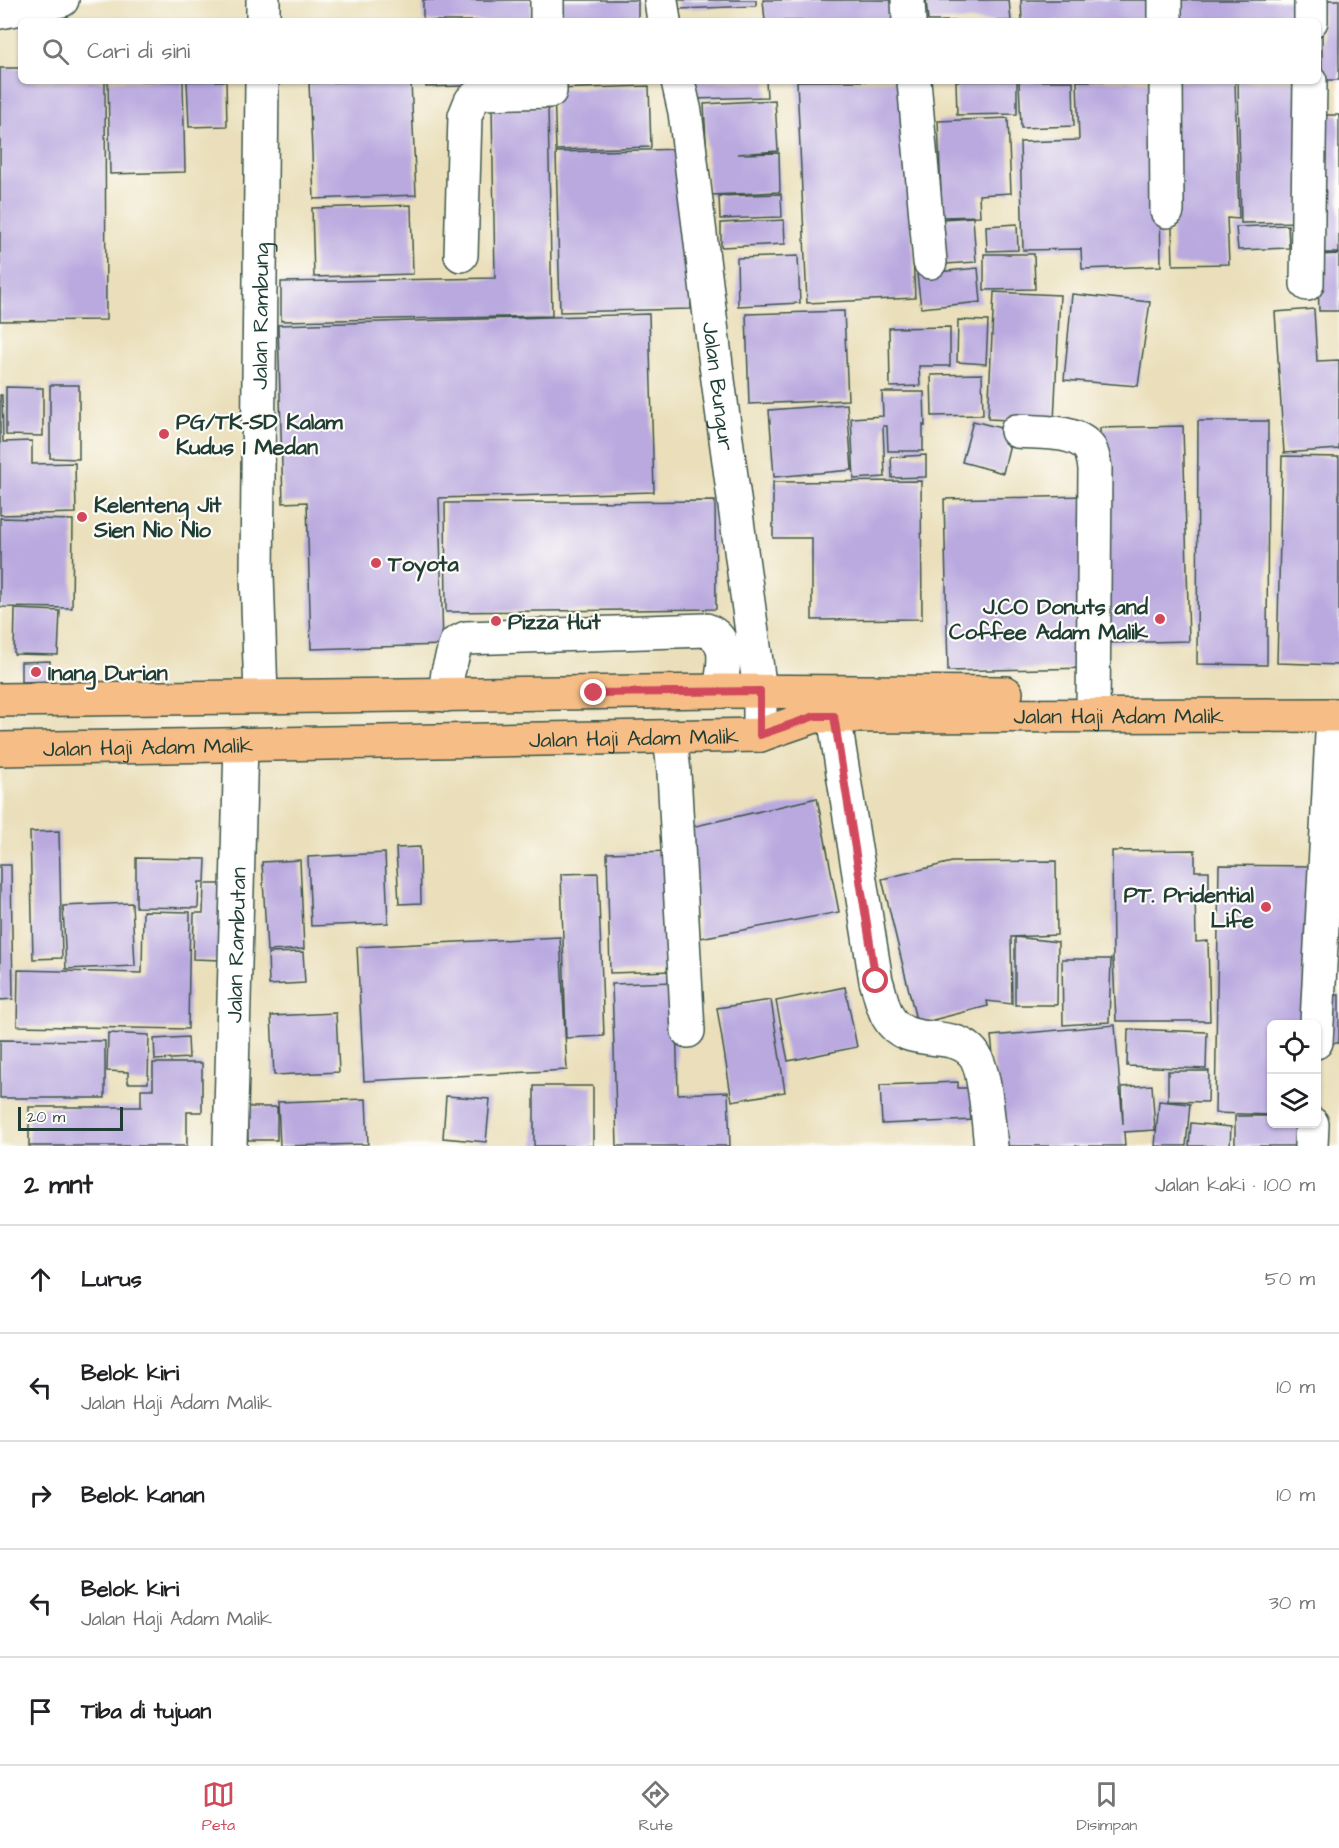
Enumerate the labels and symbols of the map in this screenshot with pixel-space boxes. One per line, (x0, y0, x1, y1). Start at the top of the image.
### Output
street label: Jalan Rambung (245, 242, 278, 390)
street label: Jalan Bungur (694, 320, 741, 453)
place label: PG/TK-SD Kalam Kudus 1 Medan (176, 407, 344, 463)
marker: PG/TK-SD Kalam Kudus 1 Medan (157, 427, 171, 441)
place label: Kelenteng Jit Sien Nio Nio (93, 490, 223, 546)
marker: Kelenteng Jit Sien Nio Nio (75, 510, 89, 524)
place label: Toyota (387, 549, 459, 582)
marker: Toyota (369, 556, 383, 570)
place label: J.CO Donuts and Coffee Adam Malik (949, 592, 1149, 648)
place label: Pizza Hut (508, 607, 602, 638)
marker: J.CO Donuts and Coffee Adam Malik (1153, 612, 1167, 626)
marker: Pizza Hut (489, 614, 503, 628)
place label: Inang Durian (48, 658, 168, 690)
marker: Inang Durian (29, 665, 43, 679)
route end (580, 679, 606, 705)
street label: Jalan Haji Adam Malik (1014, 701, 1224, 733)
street label: Jalan Haji Adam Malik (529, 721, 740, 756)
street label: Jalan Haji Adam Malik (43, 730, 254, 765)
street label: Jalan Rambutan (219, 867, 255, 1024)
place label: PT. Pridential Life (1124, 880, 1255, 936)
marker: PT. Pridential Life (1259, 900, 1273, 914)
route start (862, 967, 888, 993)
scale bar (18, 1104, 123, 1132)

